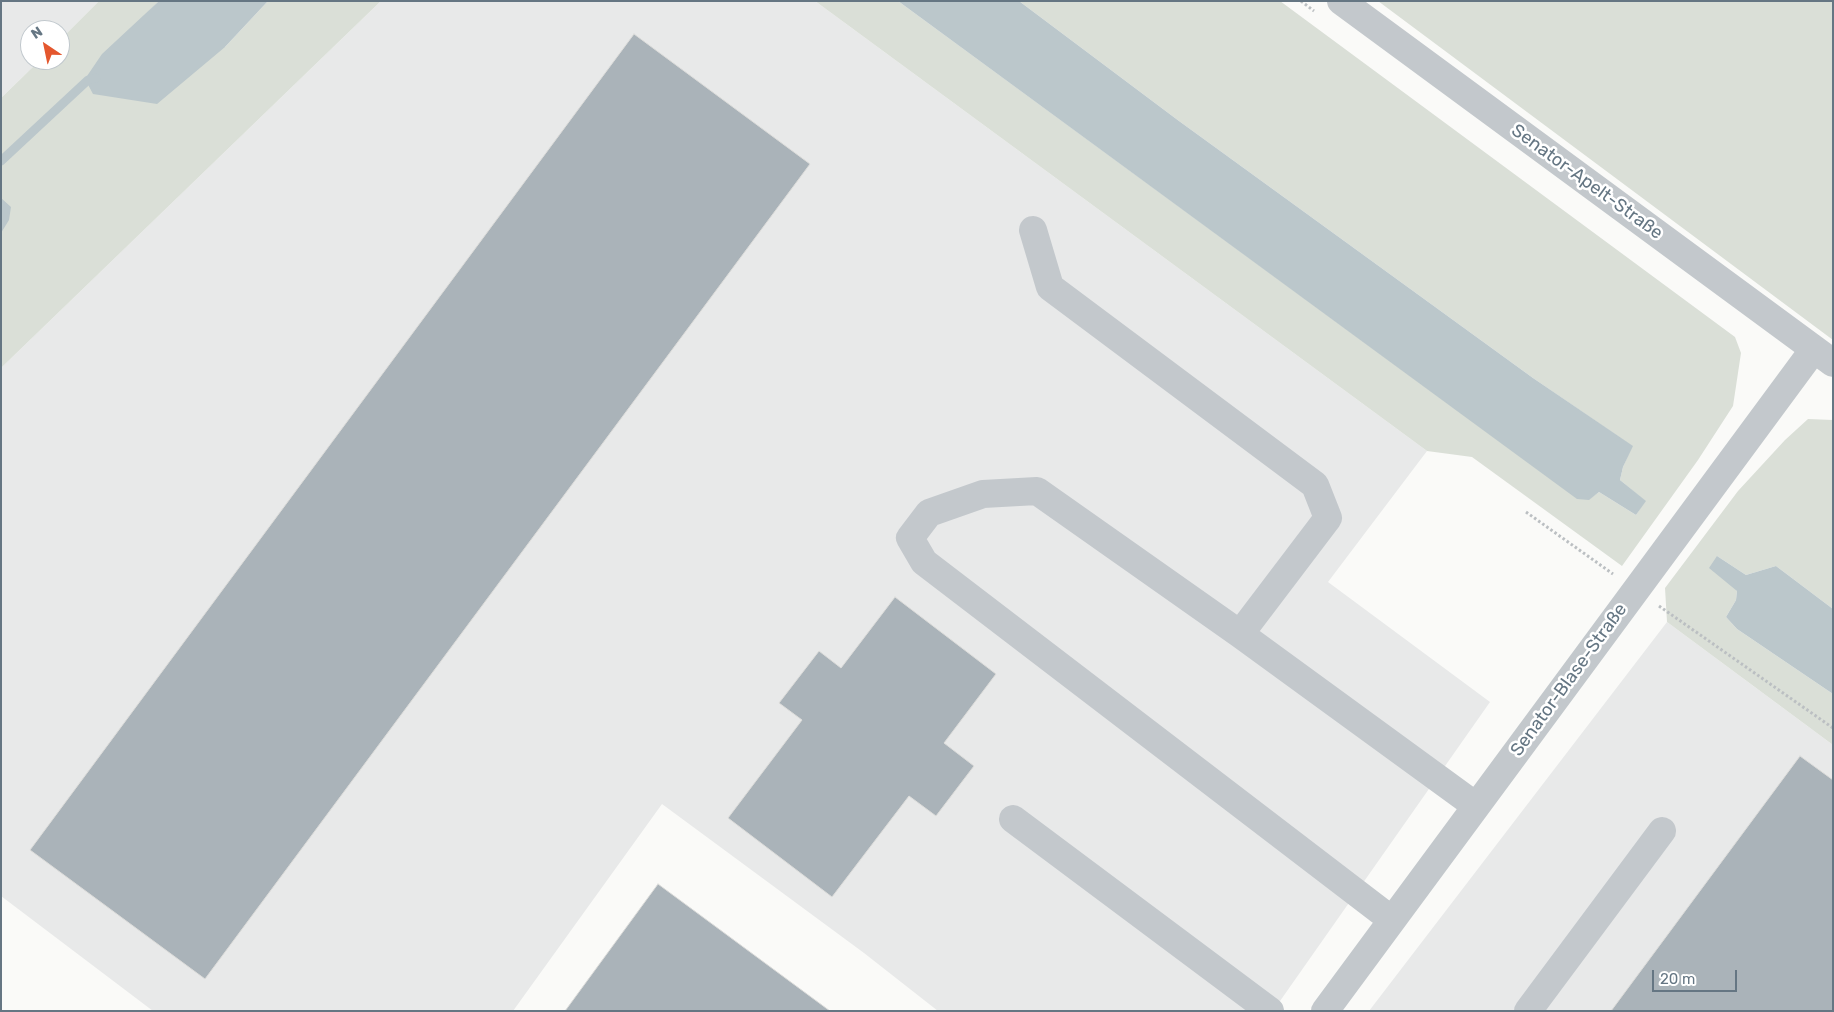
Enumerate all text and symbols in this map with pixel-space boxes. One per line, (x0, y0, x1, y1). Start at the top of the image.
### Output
north arrow (20, 20, 70, 70)
text: N (28, 23, 46, 43)
street label: Senator-Apelt-Straße (1507, 120, 1667, 244)
street label: Senator-Blase-Straße (1506, 599, 1632, 761)
scale bar (1654, 960, 1739, 992)
text: 20 m (1660, 970, 1695, 988)

